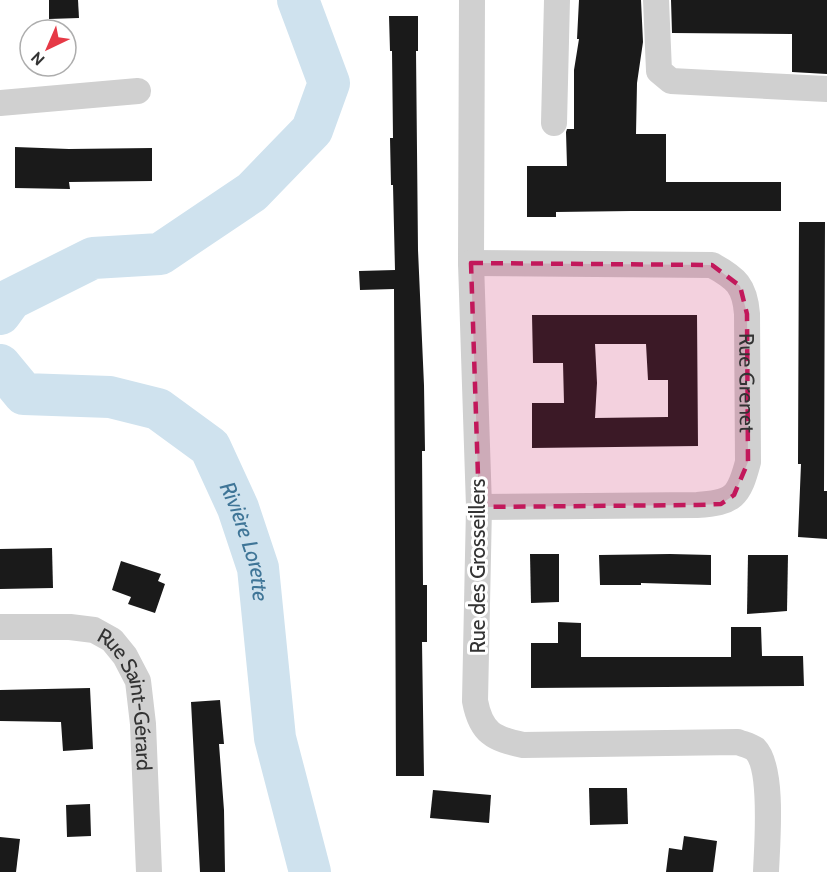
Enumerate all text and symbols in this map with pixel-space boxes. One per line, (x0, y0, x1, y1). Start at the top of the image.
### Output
north arrow (18, 18, 78, 78)
text: N (27, 48, 49, 69)
street label: Rue Grenet (735, 333, 760, 433)
water label: Rivière Lorette (214, 477, 275, 602)
street label: Rue des Grosseillers (465, 478, 490, 654)
street label: Rue Saint-Gérard (94, 622, 157, 771)

